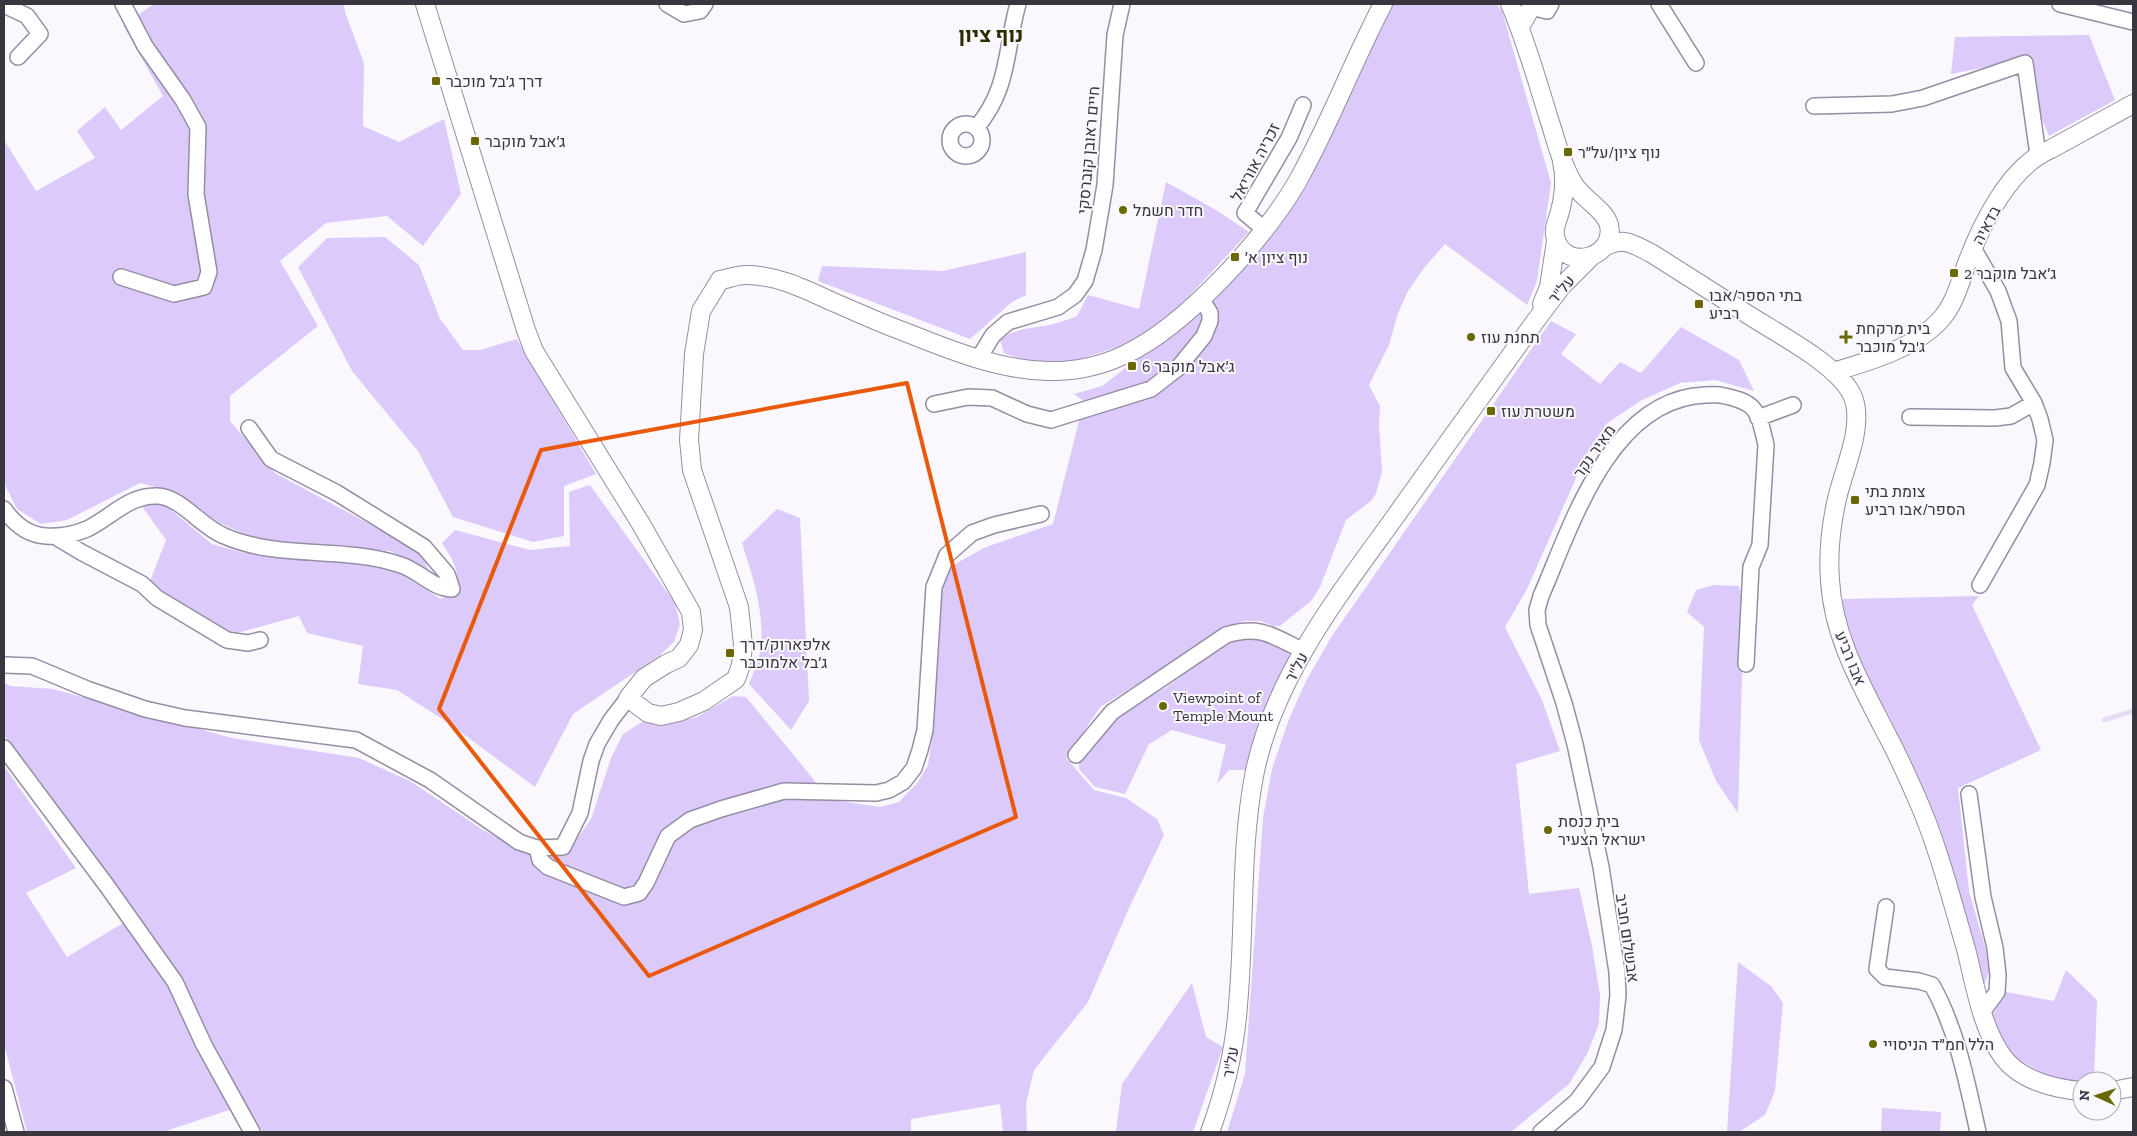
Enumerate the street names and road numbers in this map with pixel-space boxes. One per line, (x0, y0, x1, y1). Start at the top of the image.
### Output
street label: חיים ראובן קוברסקי (1073, 85, 1104, 215)
street label: זכריה אוריאל (1227, 119, 1284, 205)
street label: בדאיה (1968, 202, 2005, 248)
street label: על"ר (1544, 271, 1579, 307)
street label: מאיר נקר (1569, 421, 1619, 481)
street label: אבו רביע (1831, 628, 1870, 688)
street label: על"ר (1281, 649, 1312, 685)
street label: אבשלום חביב (1612, 892, 1643, 984)
street label: על"ר (1218, 1045, 1243, 1079)

